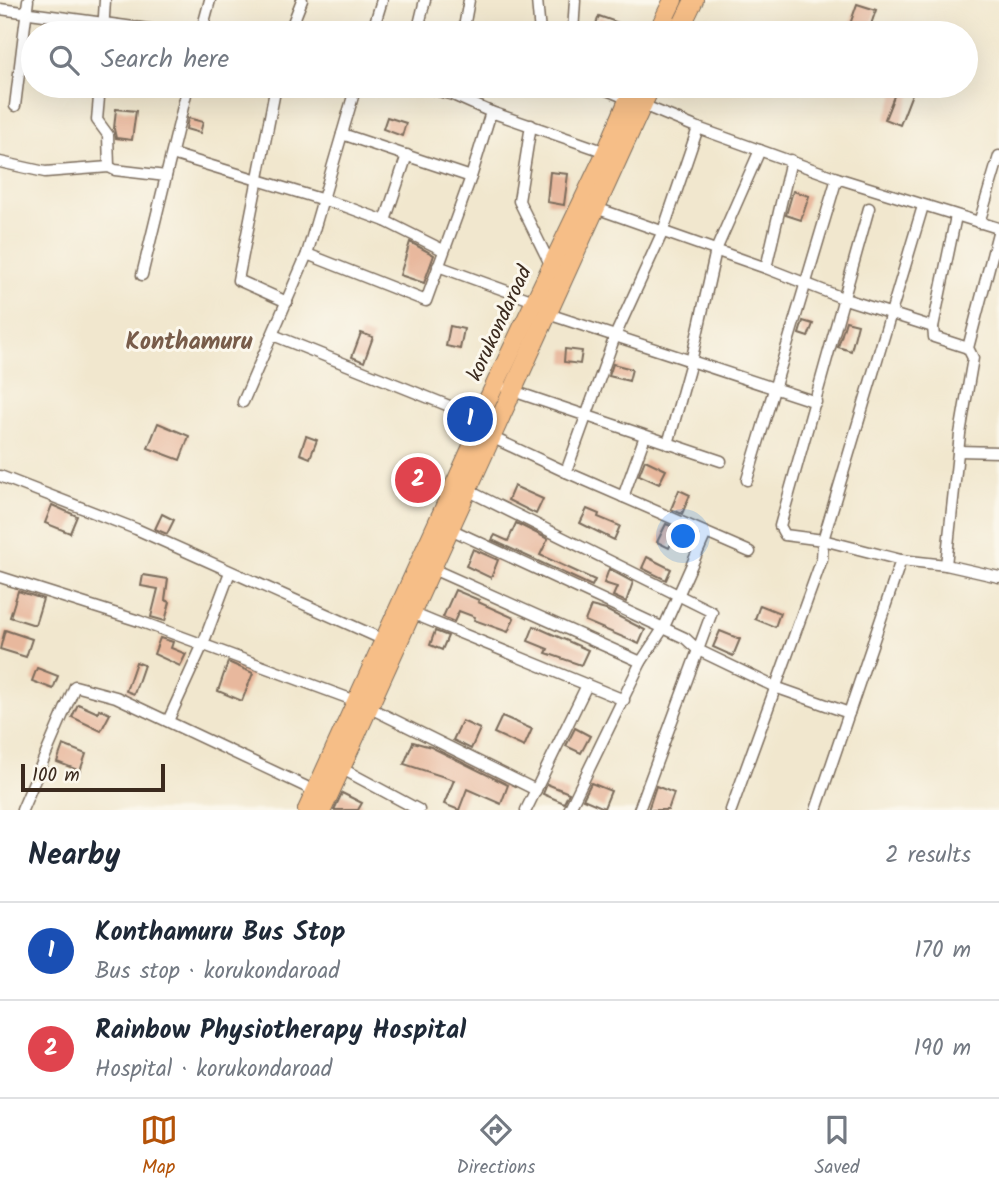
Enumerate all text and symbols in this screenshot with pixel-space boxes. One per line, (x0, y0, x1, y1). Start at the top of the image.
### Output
search box (21, 21, 978, 98)
text: Search here (101, 39, 229, 81)
icon: search (45, 41, 83, 79)
street label: korukondaroad (459, 260, 542, 387)
district label: Konthamuru (126, 323, 253, 362)
pin: 1 (447, 393, 493, 445)
pin: 2 (395, 454, 441, 506)
your location (666, 519, 700, 553)
scale bar (21, 761, 164, 793)
text: 100 m (32, 761, 80, 791)
text: Nearby (28, 832, 120, 880)
text: 2 results (885, 838, 971, 874)
text: Konthamuru Bus Stop (95, 912, 345, 954)
text: 1 (48, 933, 54, 969)
text: 170 m (914, 933, 971, 969)
text: Bus stop · korukondaroad (95, 954, 340, 990)
text: Rainbow Physiotherapy Hospital (95, 1010, 466, 1052)
text: 2 (44, 1031, 58, 1067)
text: 190 m (914, 1031, 971, 1067)
text: Hospital · korukondaroad (95, 1052, 332, 1088)
tab: Map (140, 1111, 178, 1183)
tab: Directions (457, 1111, 535, 1183)
tab: Saved (814, 1111, 859, 1183)

